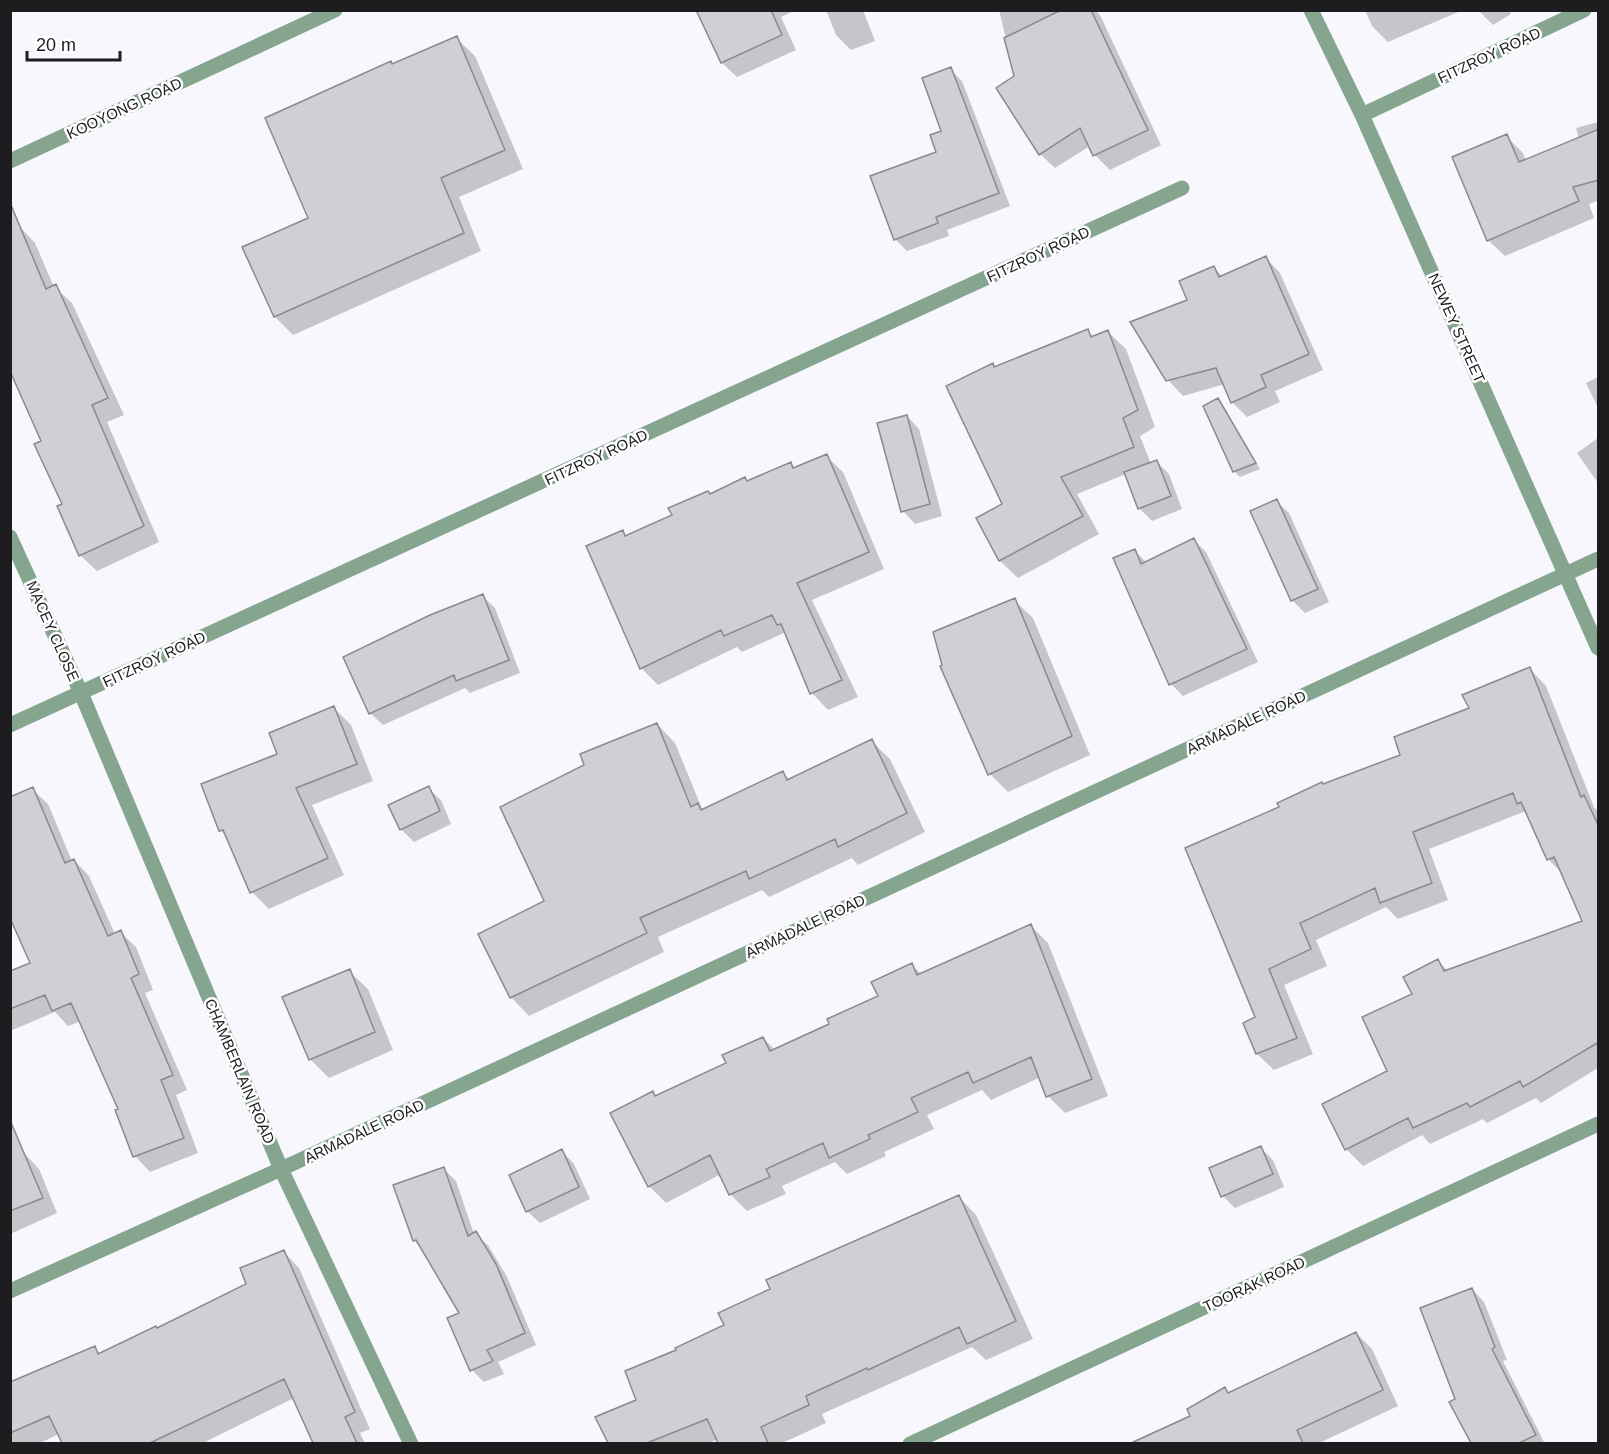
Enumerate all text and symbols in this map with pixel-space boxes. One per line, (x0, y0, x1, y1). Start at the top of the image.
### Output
scale bar (27, 24, 120, 62)
street label: FITZROY ROAD (1435, 24, 1543, 86)
text: 20 m (36, 35, 76, 55)
street label: KOOYONG ROAD (64, 74, 184, 142)
street label: FITZROY ROAD (984, 223, 1092, 285)
street label: NEWEY STREET (1425, 271, 1489, 385)
street label: FITZROY ROAD (542, 426, 650, 488)
street label: MACEY CLOSE (23, 578, 83, 684)
street label: FITZROY ROAD (100, 628, 208, 690)
street label: ARMADALE ROAD (1183, 687, 1309, 757)
street label: ARMADALE ROAD (742, 891, 868, 961)
street label: CHAMBERLAIN ROAD (202, 996, 278, 1146)
street label: ARMADALE ROAD (301, 1096, 427, 1166)
street label: TOORAK ROAD (1200, 1253, 1308, 1315)

